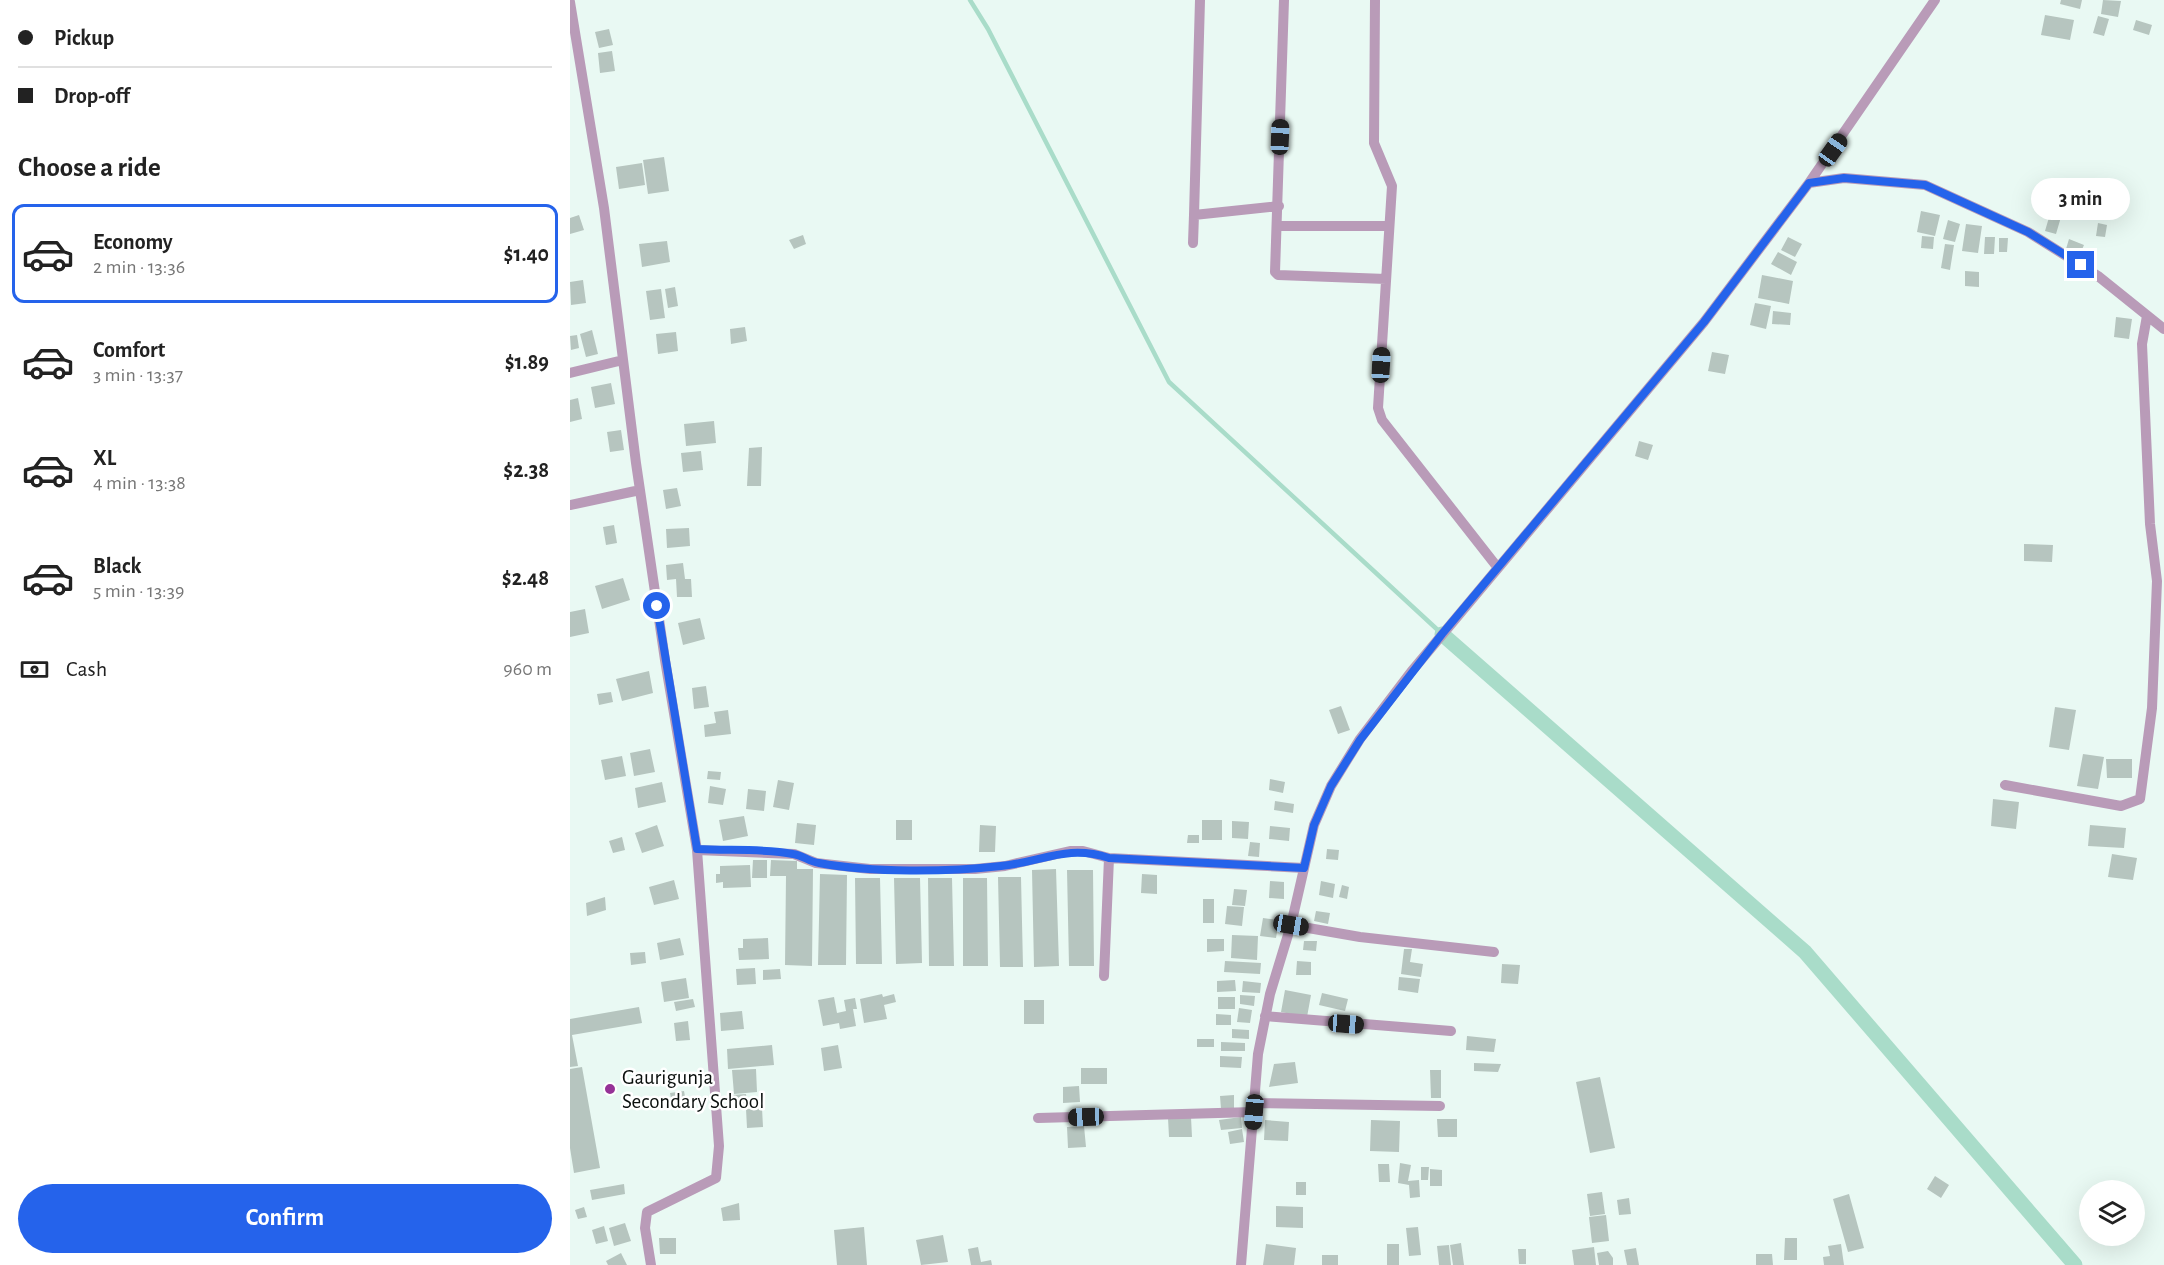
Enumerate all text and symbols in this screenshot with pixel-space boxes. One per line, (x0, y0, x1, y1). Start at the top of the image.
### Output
text: Pickup (54, 27, 114, 49)
text: Drop-off (54, 85, 130, 107)
car (1270, 119, 1290, 155)
car (1815, 130, 1851, 170)
text: Choose a ride (18, 154, 161, 181)
callout: 3 min (2032, 178, 2131, 220)
text: 3 min (2059, 189, 2102, 209)
icon: car (21, 227, 75, 281)
text: Economy (93, 231, 173, 253)
text: $1.40 (504, 243, 549, 265)
route end (2067, 251, 2094, 278)
text: 2 min · 13:36 (93, 257, 185, 277)
icon: car (21, 335, 75, 389)
text: Comfort (93, 339, 165, 361)
car (1371, 347, 1391, 383)
text: $1.89 (505, 351, 549, 373)
text: 3 min · 13:37 (93, 365, 183, 385)
icon: car (21, 443, 75, 497)
text: XL (93, 447, 116, 469)
text: $2.38 (503, 459, 549, 481)
text: 4 min · 13:38 (93, 473, 186, 493)
icon: car (21, 551, 75, 605)
text: Black (93, 555, 141, 577)
text: $2.48 (502, 567, 549, 589)
text: 5 min · 13:39 (93, 581, 184, 601)
route start (643, 592, 670, 619)
icon: cash (18, 653, 51, 686)
text: Cash (66, 658, 107, 680)
text: 960 m (503, 659, 552, 679)
car (1272, 913, 1310, 937)
car (1327, 1014, 1365, 1034)
place label: Gaurigunja Secondary School (622, 1067, 764, 1112)
marker: Gaurigunja Secondary School (603, 1082, 617, 1096)
car (1243, 1093, 1265, 1131)
car (1068, 1107, 1104, 1127)
map controls (2079, 1180, 2145, 1246)
button: layers (2079, 1180, 2145, 1246)
button: Confirm (18, 1184, 552, 1253)

